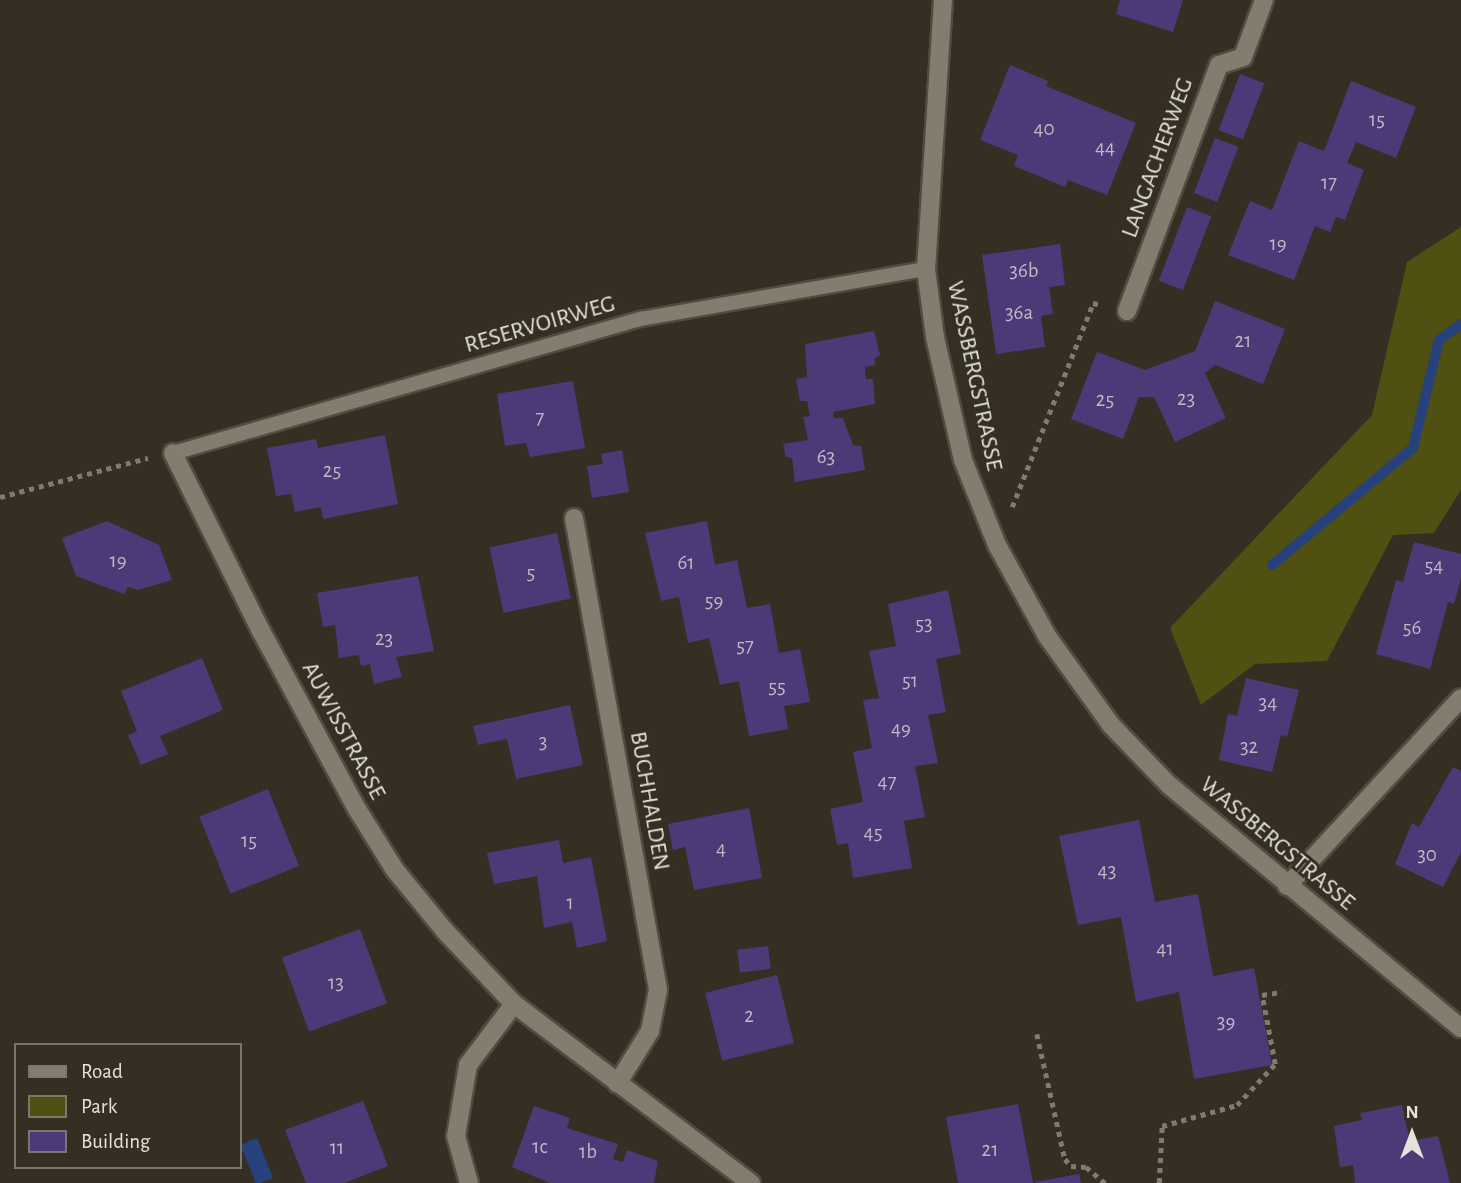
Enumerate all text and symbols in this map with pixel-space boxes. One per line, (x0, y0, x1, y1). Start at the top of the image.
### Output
street label: LANGACHERWEG (1116, 74, 1200, 242)
house number: 15 (1369, 107, 1385, 133)
house number: 40 (1033, 116, 1055, 142)
house number: 44 (1095, 135, 1115, 161)
house number: 17 (1321, 170, 1337, 196)
house number: 19 (1269, 231, 1287, 257)
house number: 36b (1009, 258, 1039, 284)
street label: WASSBERGSTRASSE (940, 278, 1008, 474)
street label: RESERVOIRWEG (461, 290, 619, 360)
house number: 36a (1005, 300, 1033, 326)
house number: 21 (1235, 328, 1251, 354)
house number: 23 (1177, 386, 1195, 412)
house number: 25 (1096, 387, 1114, 413)
house number: 7 (536, 405, 544, 431)
house number: 63 (817, 444, 835, 470)
house number: 25 (323, 458, 341, 484)
house number: 19 (109, 548, 127, 574)
house number: 61 (677, 550, 695, 576)
house number: 54 (1425, 553, 1443, 579)
house number: 5 (527, 560, 535, 586)
house number: 59 (705, 588, 723, 614)
house number: 53 (915, 611, 933, 637)
house number: 56 (1403, 615, 1421, 641)
house number: 23 (375, 626, 393, 652)
house number: 57 (736, 633, 754, 659)
street label: AUWISSTRASSE (295, 657, 391, 805)
house number: 51 (902, 668, 918, 694)
house number: 55 (768, 674, 786, 700)
house number: 34 (1259, 690, 1277, 716)
house number: 49 (891, 716, 911, 742)
house number: 3 (539, 729, 547, 755)
street label: BUCHHALDEN (623, 729, 675, 873)
house number: 32 (1240, 734, 1258, 760)
house number: 47 (878, 769, 896, 795)
street label: WASSBERGSTRASSE (1194, 771, 1360, 917)
house number: 45 (864, 820, 882, 846)
house number: 15 (241, 828, 257, 854)
house number: 4 (716, 836, 726, 862)
house number: 30 (1417, 842, 1437, 868)
house number: 43 (1098, 858, 1116, 884)
house number: 1 (566, 890, 574, 916)
house number: 41 (1156, 936, 1174, 962)
house number: 13 (328, 970, 344, 996)
house number: 2 (744, 1003, 754, 1029)
house number: 39 (1217, 1009, 1235, 1035)
legend (14, 1043, 242, 1169)
text: Road (81, 1061, 123, 1082)
text: Park (81, 1096, 117, 1117)
north arrow (1377, 1099, 1447, 1169)
text: N (1405, 1103, 1419, 1122)
text: Building (81, 1131, 150, 1152)
house number: 1c (532, 1134, 548, 1160)
house number: 11 (330, 1135, 344, 1161)
house number: 21 (982, 1137, 998, 1163)
house number: 1b (579, 1139, 597, 1165)

